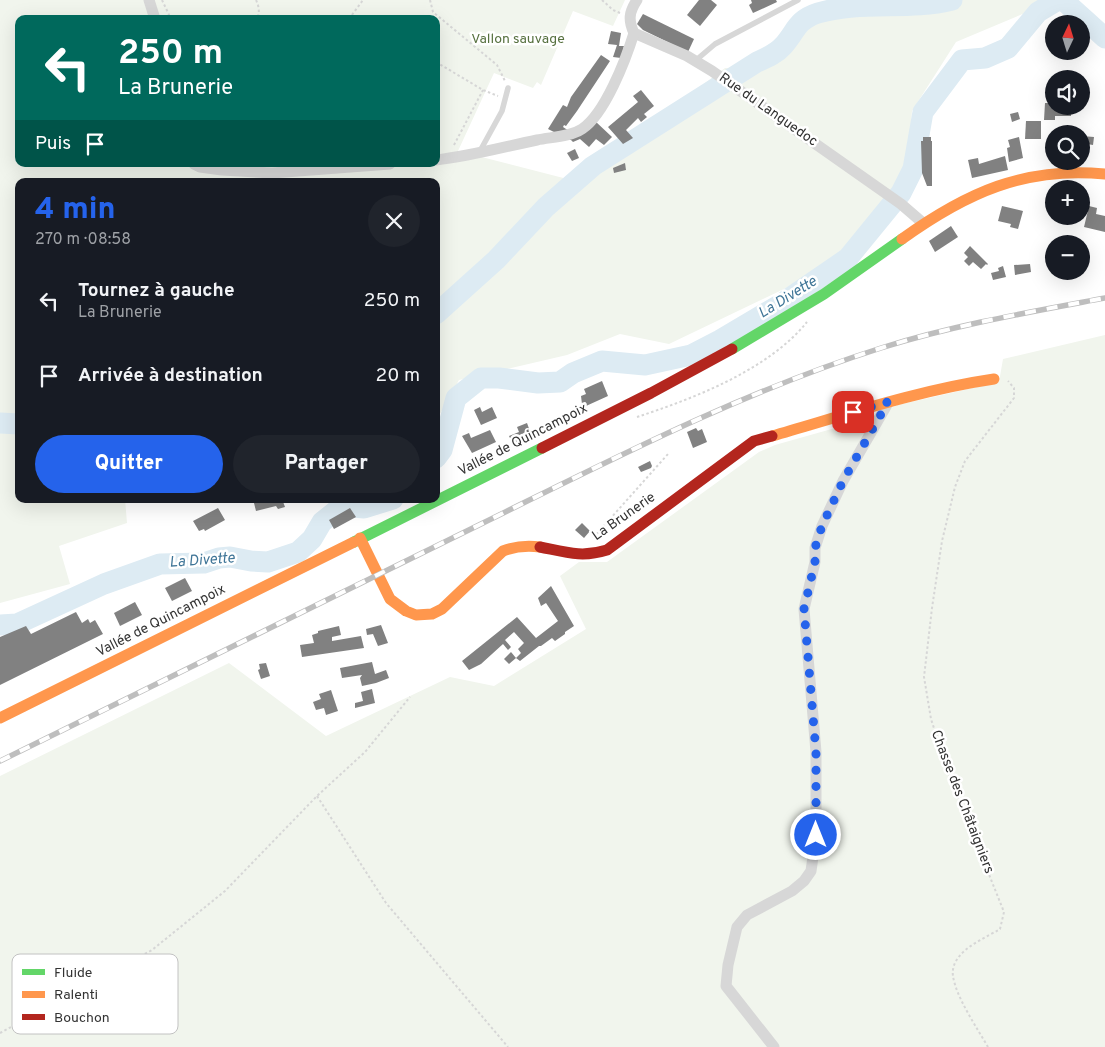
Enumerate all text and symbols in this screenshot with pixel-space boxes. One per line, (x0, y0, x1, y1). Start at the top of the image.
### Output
north arrow (1045, 15, 1090, 60)
map controls (1045, 15, 1090, 280)
park label: Vallon sauvage (471, 31, 565, 48)
text: 250 m (118, 32, 223, 76)
icon: left (35, 35, 100, 100)
street label: Rue du Languedoc (715, 70, 821, 150)
button: sound (1045, 70, 1090, 115)
text: La Brunerie (118, 75, 233, 102)
button: search (1045, 125, 1090, 170)
icon: arrive (81, 130, 109, 158)
text: Puis (35, 132, 71, 156)
button: + (1045, 180, 1090, 225)
text: 4 min (35, 192, 116, 229)
button: close (368, 195, 420, 247)
text: 270 m · 08:58 (35, 230, 131, 250)
button: − (1045, 235, 1090, 280)
water label: La Divette (755, 272, 821, 323)
text: Tournez à gauche (78, 279, 235, 303)
icon: left (35, 287, 63, 315)
text: 250 m (364, 289, 420, 313)
text: La Brunerie (78, 303, 162, 323)
icon: arrive (35, 362, 63, 390)
text: Arrivée à destination (78, 364, 263, 388)
text: 20 m (376, 364, 420, 388)
pin (832, 391, 874, 433)
icon: arrive (839, 398, 867, 426)
street label: Vallée de Quincampoix (456, 400, 590, 480)
button: Quitter (35, 435, 223, 493)
button: Partager (233, 435, 420, 493)
street label: La Brunerie (589, 489, 659, 545)
water label: La Divette (169, 549, 236, 573)
street label: Vallée de Quincampoix (94, 581, 228, 661)
street label: Chasse des Châtaigniers (927, 728, 997, 876)
position arrow (789, 808, 841, 860)
legend (12, 954, 178, 1034)
text: Fluide (54, 965, 92, 982)
text: Ralenti (54, 987, 98, 1004)
text: Bouchon (54, 1010, 110, 1027)

